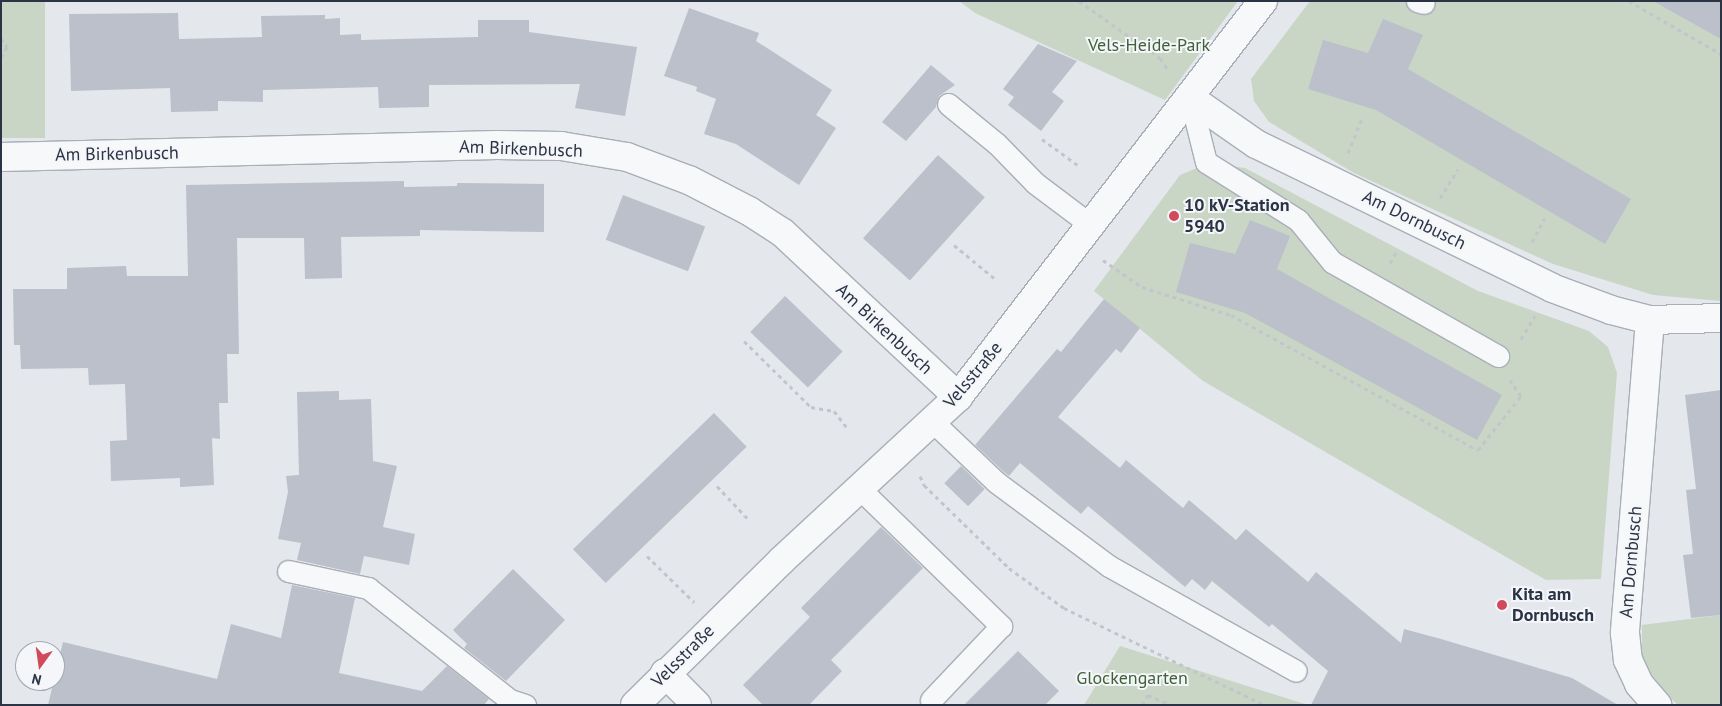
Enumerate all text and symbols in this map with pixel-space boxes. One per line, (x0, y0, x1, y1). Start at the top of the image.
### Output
park label: Vels-Heide-Park (1088, 34, 1210, 56)
street label: Am Birkenbusch (459, 136, 583, 162)
street label: Am Birkenbusch (55, 142, 179, 166)
street label: Am Dornbusch (1359, 186, 1469, 254)
place label: 10 kV-Station 5940 (1184, 195, 1289, 238)
marker: 10 kV-Station 5940 (1168, 210, 1180, 222)
street label: Am Birkenbusch (831, 279, 937, 379)
street label: Velsstraße (939, 338, 1007, 412)
street label: Am Dornbusch (1615, 505, 1647, 619)
place label: Kita am Dornbusch (1512, 584, 1594, 626)
marker: Kita am Dornbusch (1496, 599, 1508, 611)
street label: Velsstraße (647, 620, 719, 692)
north arrow (15, 641, 65, 691)
park label: Glockengarten (1076, 667, 1188, 689)
text: N (30, 670, 43, 689)

